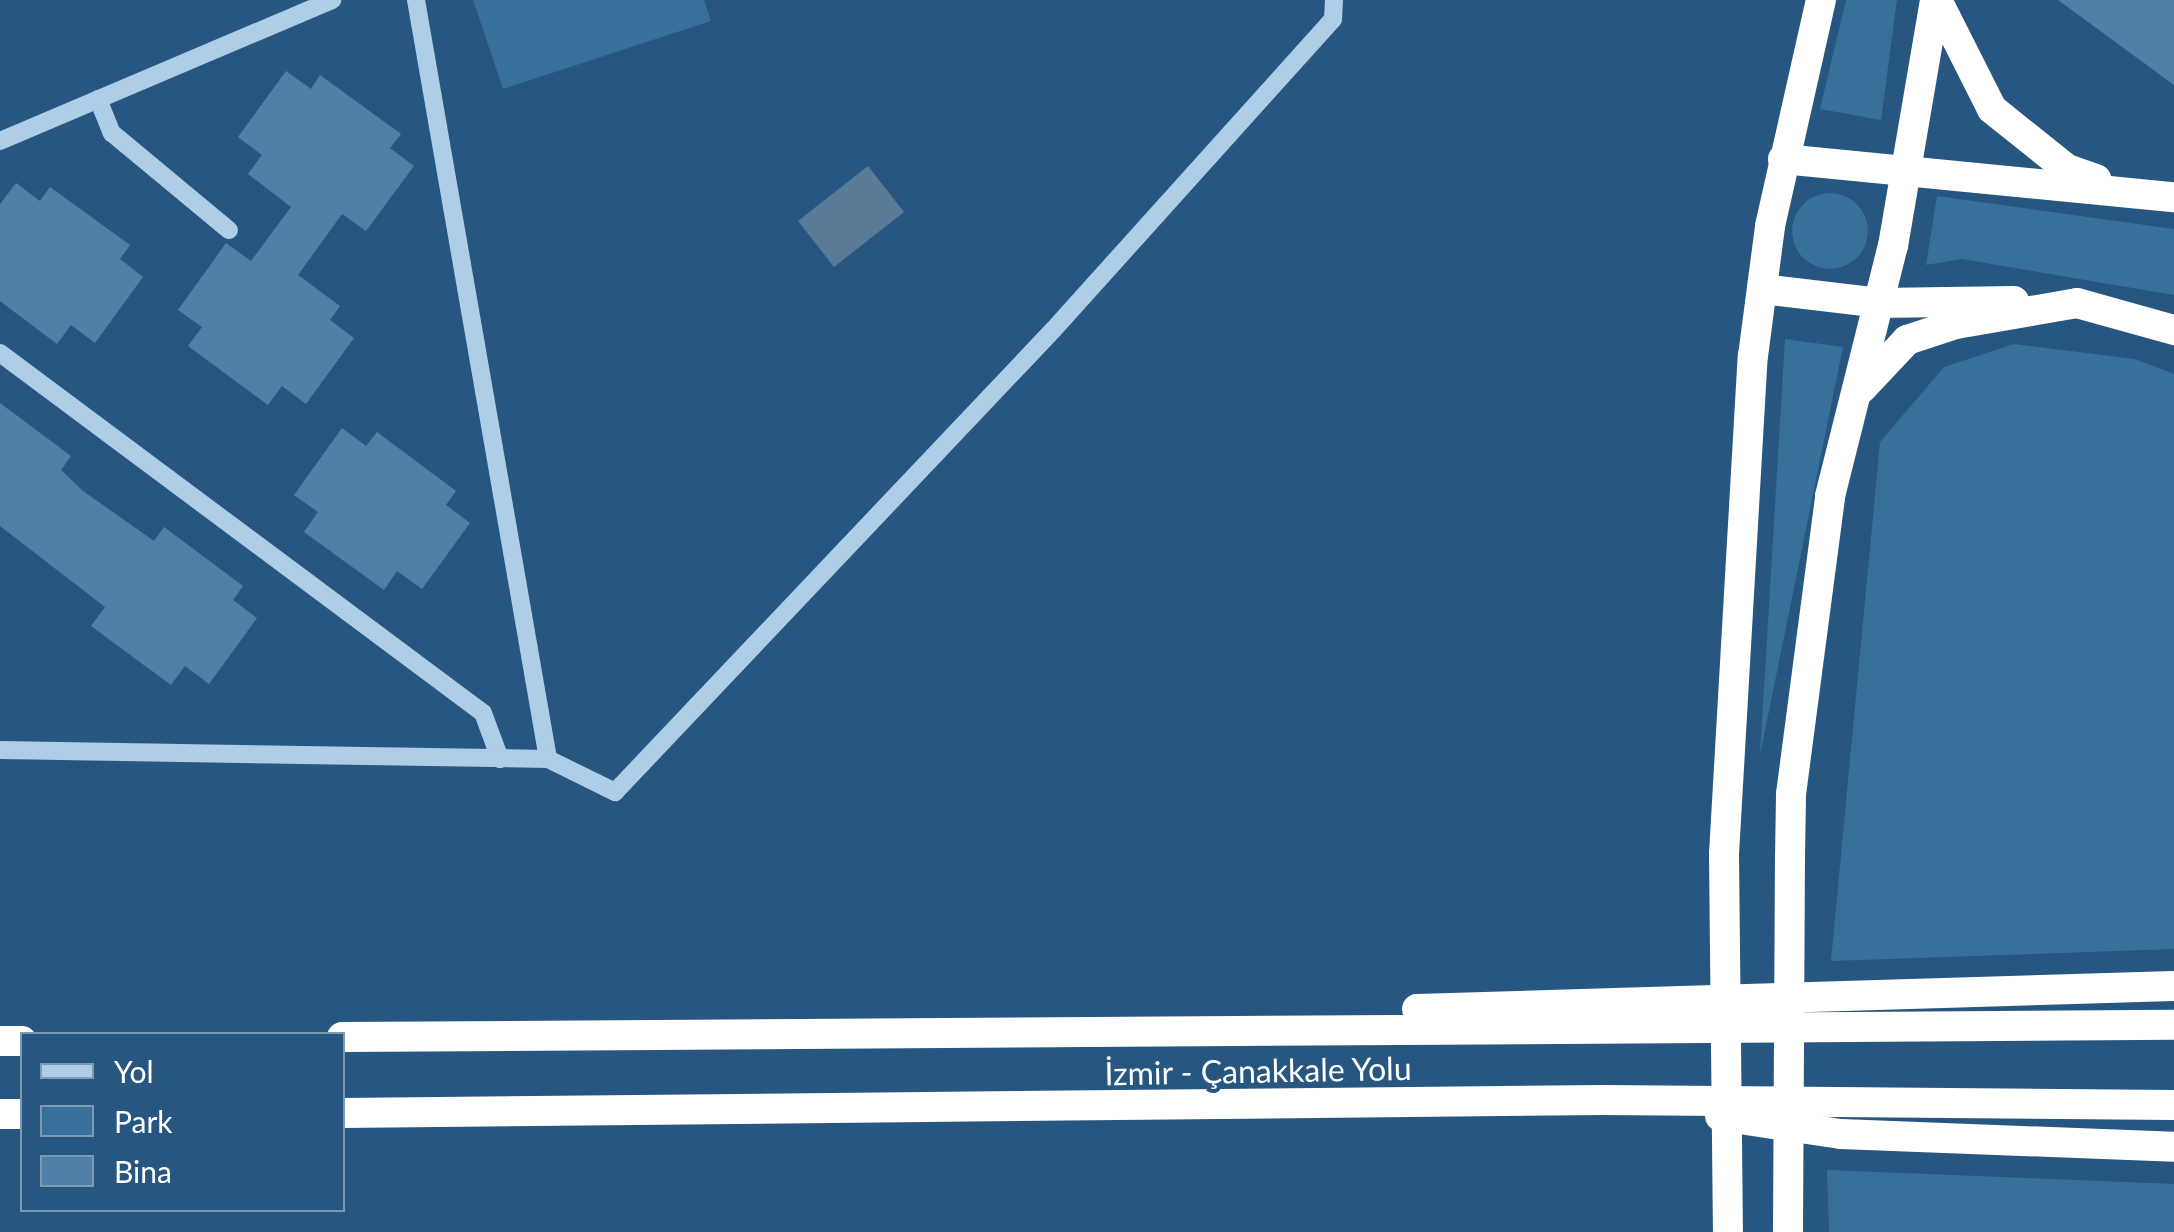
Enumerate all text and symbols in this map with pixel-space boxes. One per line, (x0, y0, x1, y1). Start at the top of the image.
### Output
legend (20, 1032, 345, 1212)
street label: İzmir - Çanakkale Yolu (1103, 1049, 1413, 1093)
text: Yol (114, 1053, 154, 1089)
text: Park (114, 1103, 173, 1139)
text: Bina (114, 1153, 172, 1189)

